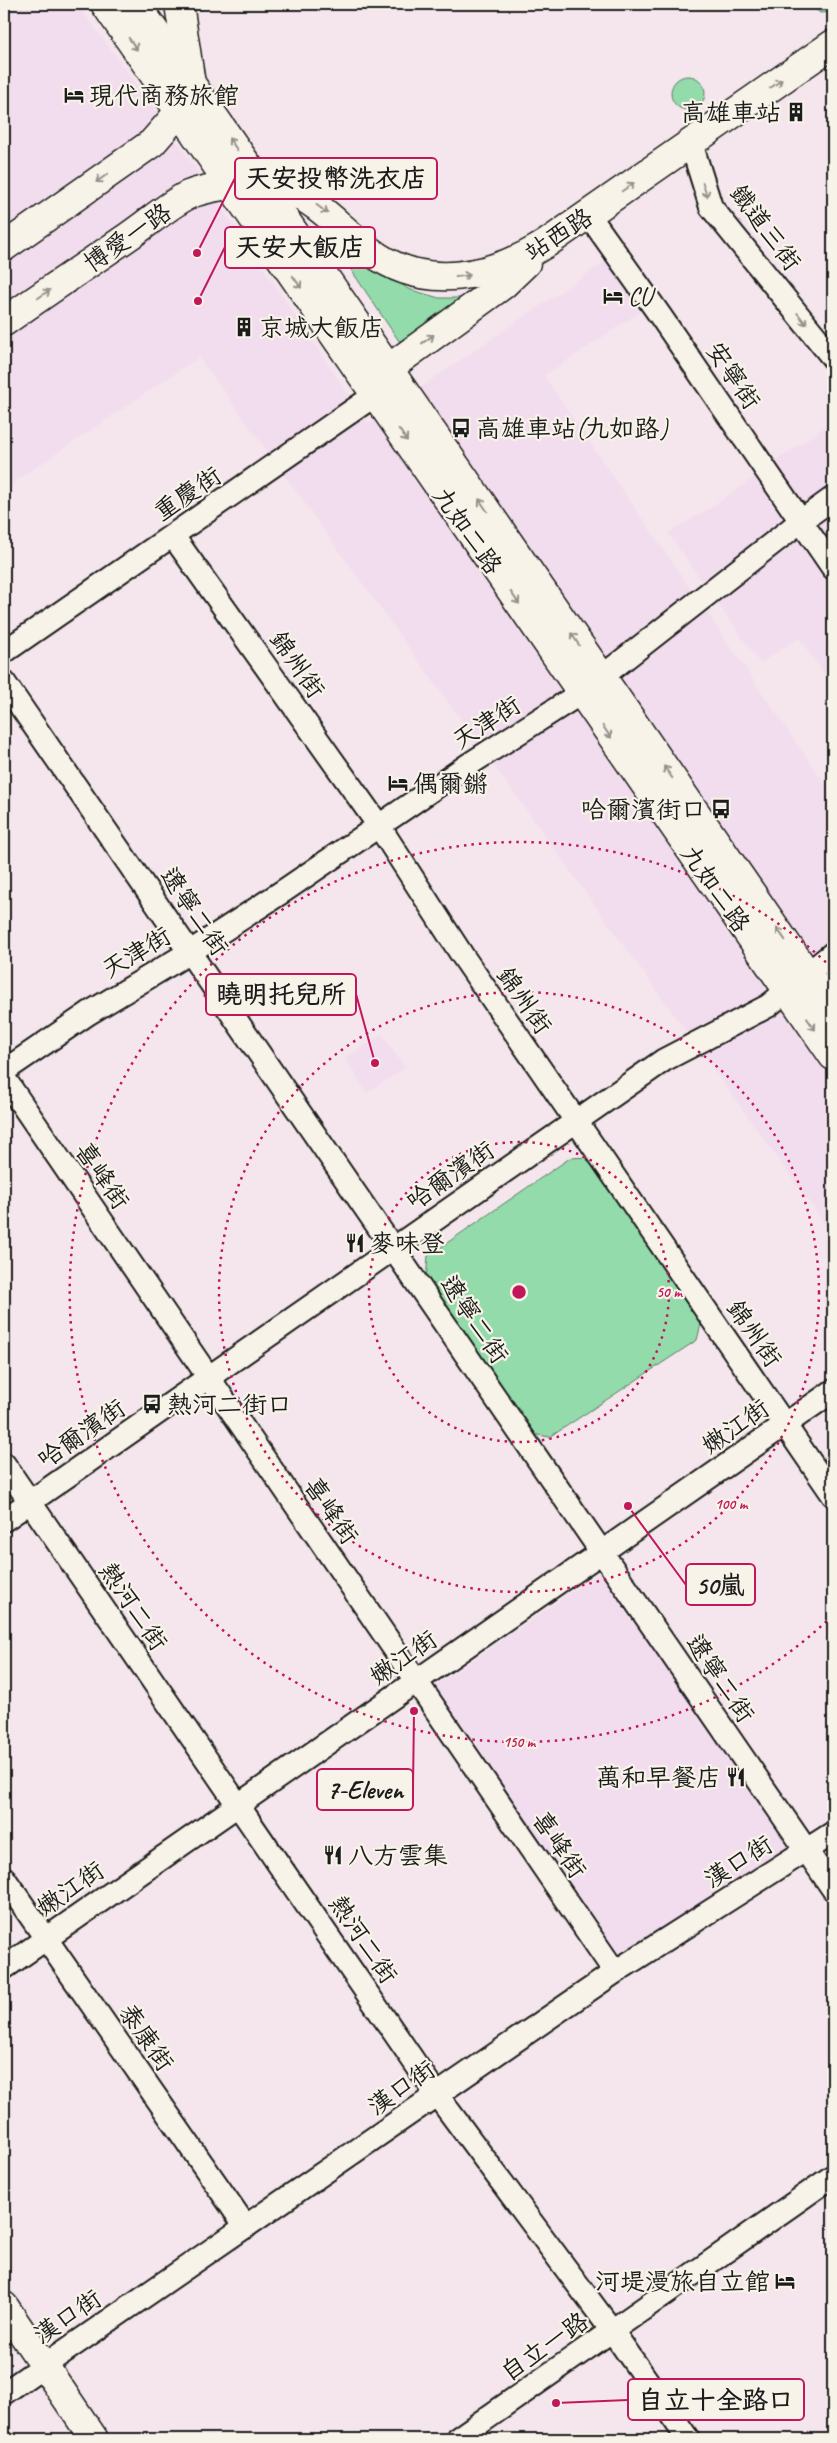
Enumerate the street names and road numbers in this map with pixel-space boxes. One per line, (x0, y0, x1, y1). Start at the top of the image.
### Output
street label: 鐵道三街 (722, 178, 808, 277)
street label: 博愛一路 (77, 196, 178, 280)
street label: 站西路 (518, 201, 599, 269)
street label: 安寧街 (699, 336, 767, 416)
street label: 重慶街 (148, 460, 228, 528)
street label: 九如二路 (425, 480, 509, 581)
street label: 錦州街 (263, 625, 332, 704)
street label: 天津街 (446, 689, 527, 757)
street label: 九如二路 (673, 838, 757, 939)
street label: 遼寧二街 (153, 861, 235, 962)
street label: 天津街 (96, 920, 177, 986)
street label: 錦州街 (490, 961, 559, 1040)
street label: 哈爾濱街 (400, 1134, 501, 1218)
street label: 喜峰街 (68, 1136, 136, 1216)
street label: 遼寧二街 (433, 1269, 515, 1370)
street label: 錦州街 (720, 1294, 789, 1373)
street label: 哈爾濱街 (31, 1392, 132, 1476)
street label: 嫩江街 (696, 1392, 775, 1461)
street label: 喜峰街 (297, 1471, 365, 1551)
street label: 熱河二街 (92, 1556, 174, 1657)
street label: 嫩江街 (364, 1623, 443, 1692)
street label: 遼寧二街 (679, 1628, 761, 1729)
street label: 喜峰街 (525, 1805, 593, 1885)
street label: 漢口街 (698, 1828, 779, 1895)
street label: 嫩江街 (31, 1854, 110, 1923)
street label: 熱河二街 (322, 1889, 404, 1990)
street label: 泰康街 (112, 1998, 181, 2077)
street label: 漢口街 (362, 2053, 441, 2122)
street label: 漢口街 (28, 2283, 108, 2351)
street label: 自立一路 (494, 2305, 595, 2389)

